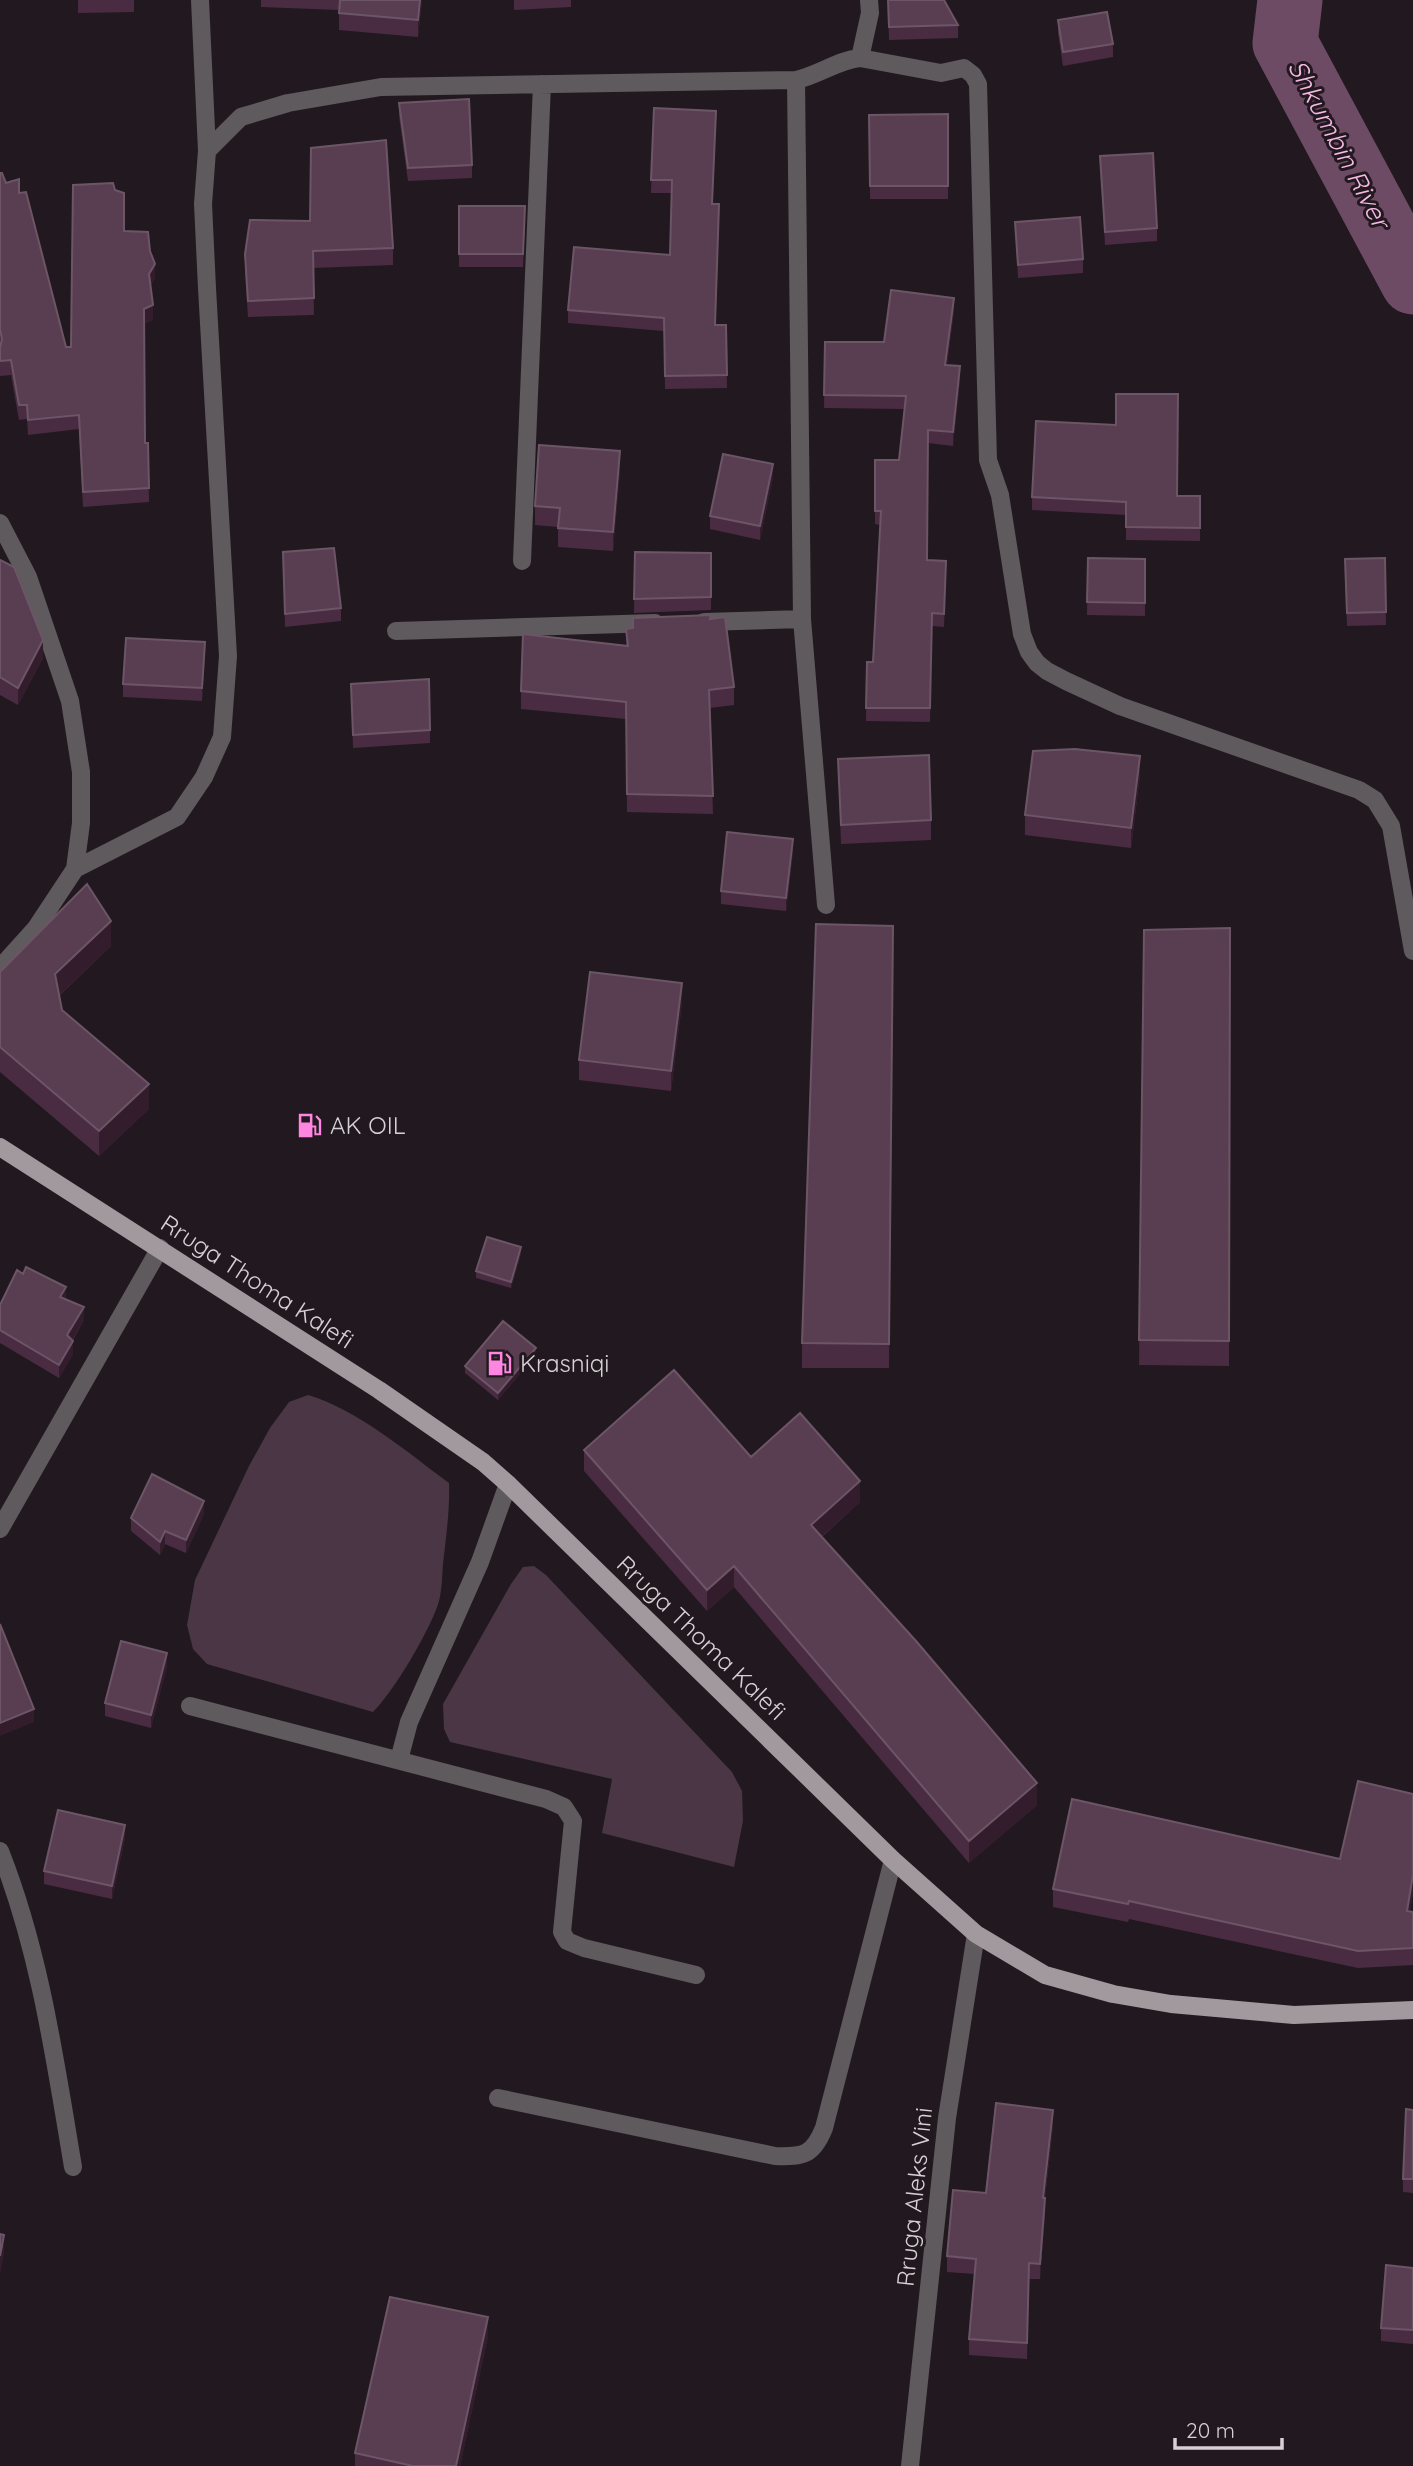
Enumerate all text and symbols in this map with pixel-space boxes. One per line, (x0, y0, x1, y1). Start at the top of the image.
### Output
water label: Shkumbin River (1281, 54, 1399, 236)
place label: AK OIL (330, 1110, 406, 1140)
fuel station icon: AK OIL (296, 1112, 324, 1140)
street label: Rruga Thoma Kalefi (156, 1208, 359, 1355)
place label: Krasniqi (520, 1348, 609, 1378)
fuel station icon: Krasniqi (486, 1350, 514, 1378)
street label: Rruga Thoma Kalefi (611, 1549, 793, 1726)
street label: Rruga Aleks Vini (890, 2106, 938, 2288)
scale bar (1175, 2406, 1282, 2450)
text: 20 m (1186, 2417, 1235, 2443)

